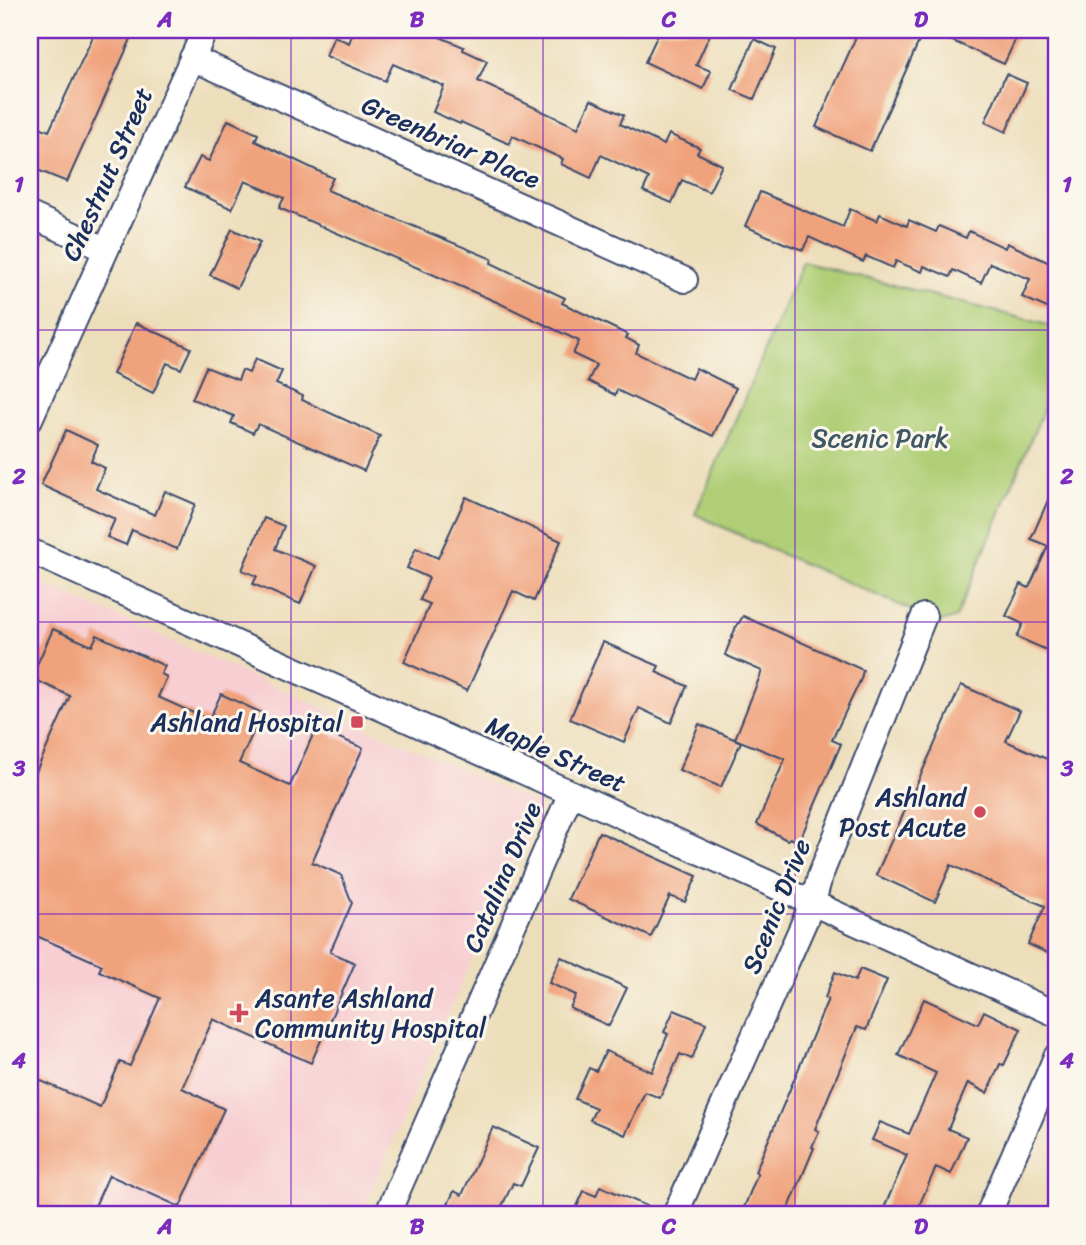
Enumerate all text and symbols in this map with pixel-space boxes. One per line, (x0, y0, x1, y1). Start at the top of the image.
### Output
text: A (156, 0, 173, 40)
text: B (410, 0, 425, 40)
text: C (661, 0, 677, 40)
text: D (914, 0, 929, 40)
street label: Chestnut Street (48, 79, 166, 269)
street label: Greenbriar Place (354, 82, 548, 202)
text: 1 (14, 164, 24, 205)
text: 1 (1062, 164, 1072, 205)
park label: Scenic Park (812, 415, 949, 461)
text: 2 (11, 456, 26, 497)
text: 2 (1059, 456, 1074, 497)
place label: Ashland Hospital (149, 699, 344, 745)
street label: Maple Street (478, 702, 634, 806)
marker: Ashland Hospital (349, 714, 365, 730)
text: 3 (12, 748, 26, 789)
text: 3 (1060, 748, 1074, 789)
place label: Ashland Post Acute (839, 774, 968, 850)
street label: Catalina Drive (450, 794, 555, 960)
marker: Ashland Post Acute (972, 804, 988, 820)
street label: Scenic Drive (728, 831, 824, 981)
place label: Asante Ashland Community Hospital (254, 975, 487, 1051)
marker: Asante Ashland Community Hospital (229, 1003, 249, 1023)
text: 4 (11, 1040, 27, 1081)
text: 4 (1059, 1040, 1075, 1081)
text: A (156, 1206, 173, 1245)
text: B (410, 1206, 425, 1245)
text: C (661, 1206, 677, 1245)
text: D (914, 1206, 929, 1245)

